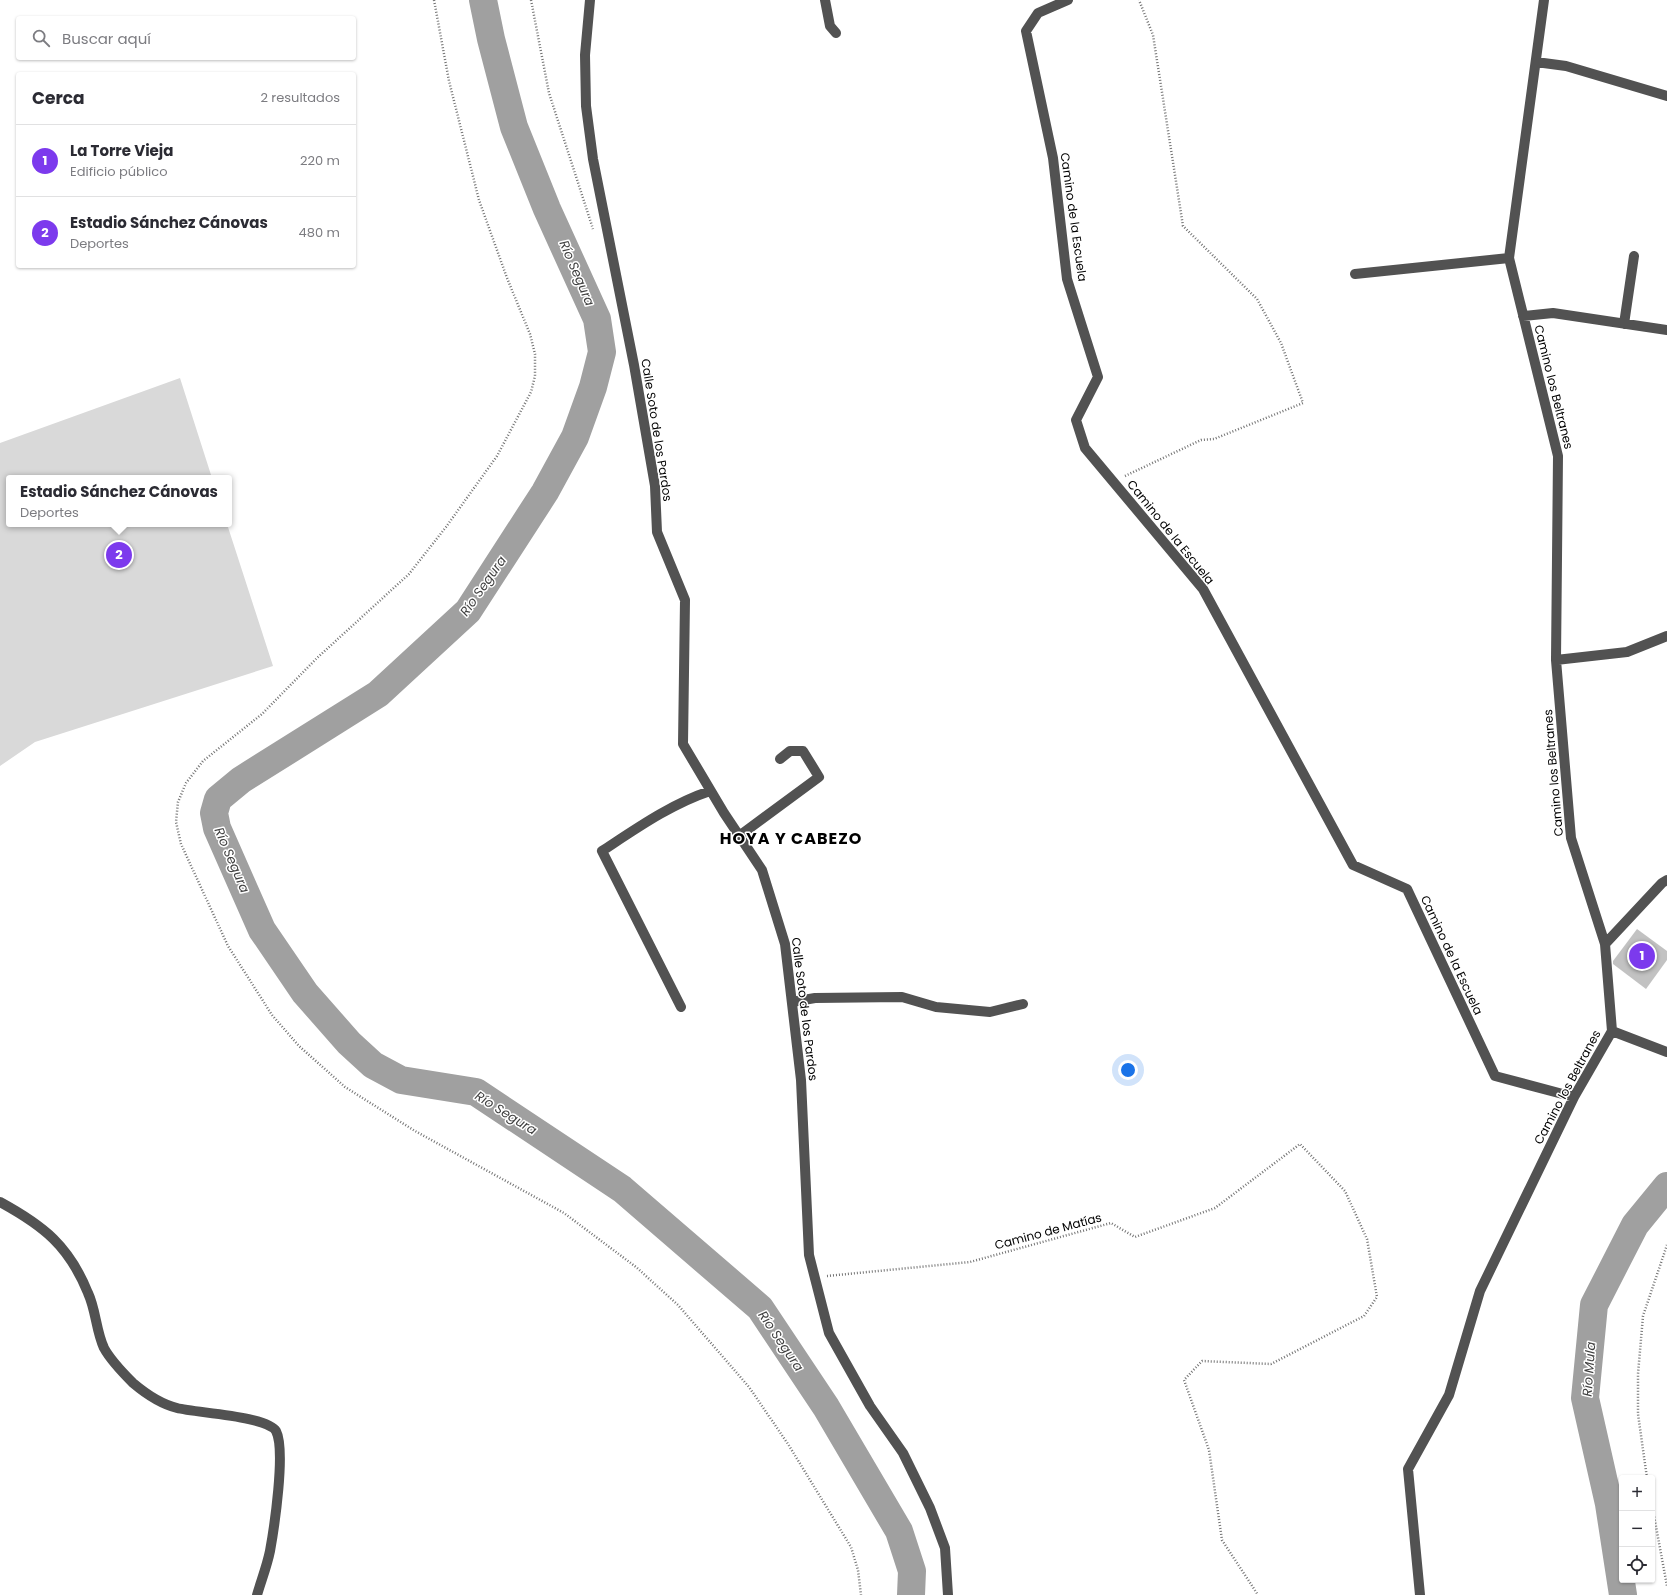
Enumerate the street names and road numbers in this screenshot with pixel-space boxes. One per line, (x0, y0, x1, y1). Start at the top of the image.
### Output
street label: Camino de la Escuela (1057, 151, 1091, 283)
street label: Camino los Beltranes (1530, 323, 1578, 451)
street label: Calle Soto de los Pardos (637, 357, 677, 503)
street label: Camino de la Escuela (1123, 476, 1219, 588)
street label: Camino los Beltranes (1539, 709, 1567, 837)
street label: Camino de la Escuela (1417, 892, 1487, 1018)
street label: Calle Soto de los Pardos (788, 936, 822, 1082)
street label: Camino los Beltranes (1530, 1027, 1604, 1147)
street label: Camino de Matías (993, 1209, 1103, 1253)

